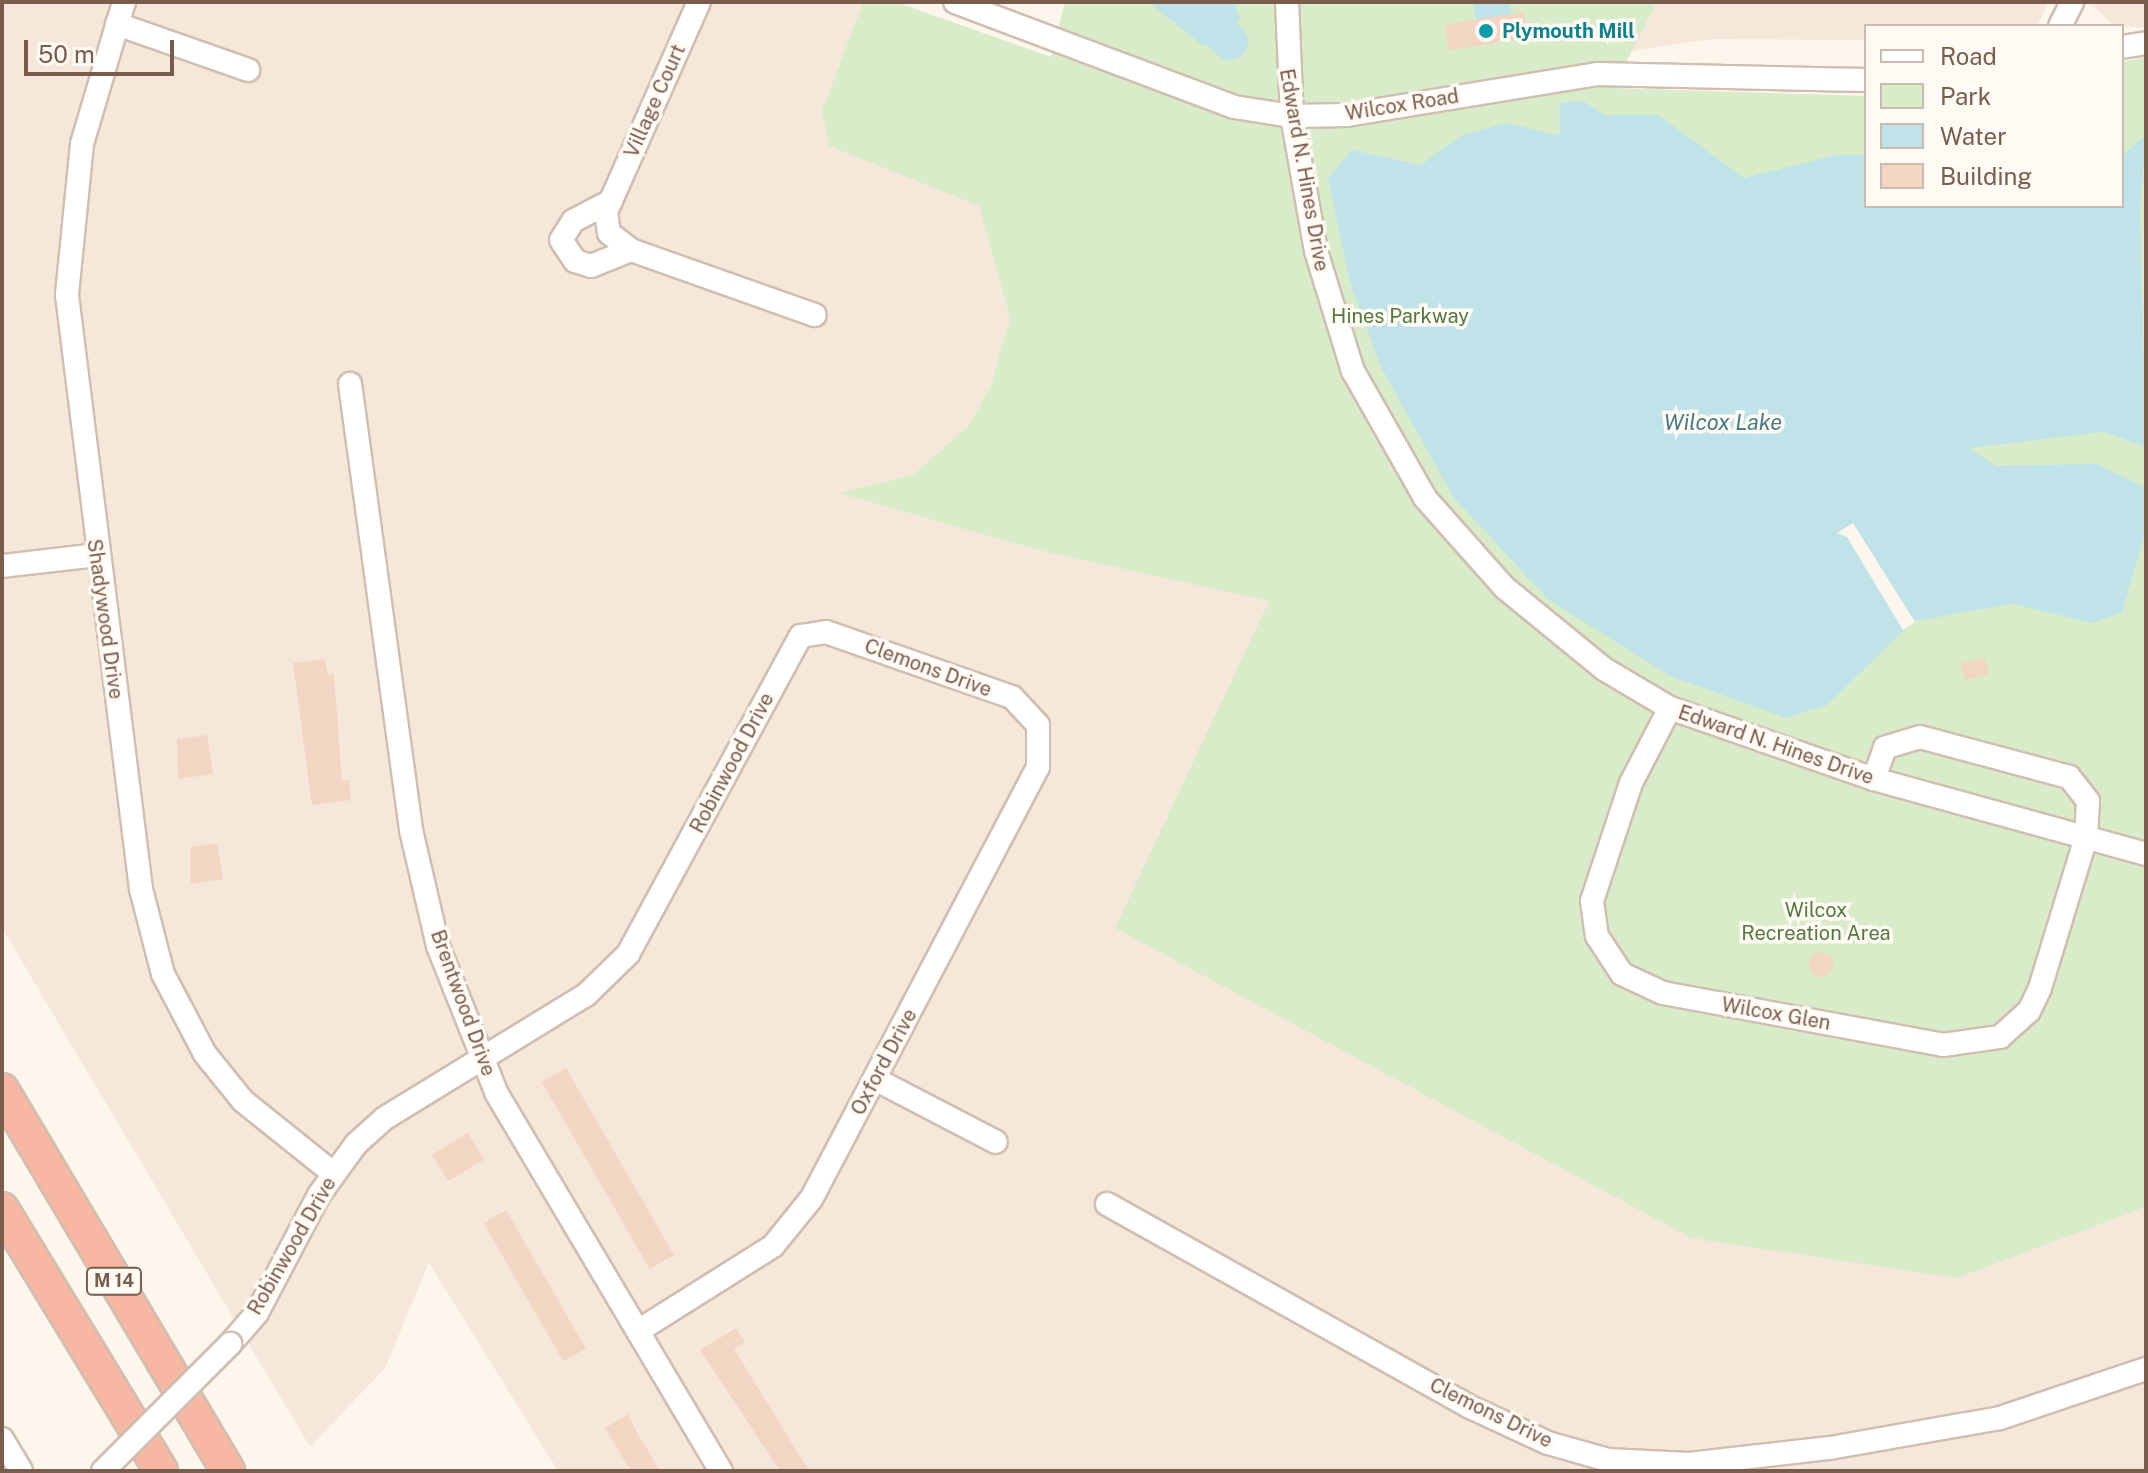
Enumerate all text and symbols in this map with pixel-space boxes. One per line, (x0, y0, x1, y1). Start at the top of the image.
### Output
place label: Plymouth Mill (1502, 19, 1635, 43)
marker: Plymouth Mill (1477, 22, 1495, 40)
scale bar (28, 24, 178, 74)
legend (1864, 24, 2124, 208)
text: 50 m (38, 40, 95, 68)
street label: Village Court (619, 41, 691, 161)
text: Road (1940, 42, 1997, 70)
street label: Edward N. Hines Drive (1274, 67, 1334, 273)
text: Park (1940, 82, 1991, 110)
street label: Wilcox Road (1344, 84, 1460, 126)
text: Water (1940, 122, 2007, 150)
text: Building (1940, 162, 2032, 190)
park label: Hines Parkway (1331, 304, 1469, 328)
water label: Wilcox Lake (1664, 410, 1782, 436)
street label: Shadywood Drive (82, 537, 128, 701)
street label: Clemons Drive (861, 634, 995, 702)
street label: Robinwood Drive (685, 689, 779, 837)
street label: Edward N. Hines Drive (1675, 700, 1877, 790)
park label: Wilcox Recreation Area (1741, 898, 1891, 945)
street label: Brentwood Drive (425, 927, 501, 1079)
street label: Wilcox Glen (1720, 993, 1832, 1035)
street label: Oxford Drive (846, 1005, 922, 1119)
street label: Robinwood Drive (243, 1173, 341, 1319)
road number: M 14 (84, 1267, 144, 1295)
street label: Clemons Drive (1426, 1373, 1556, 1453)

